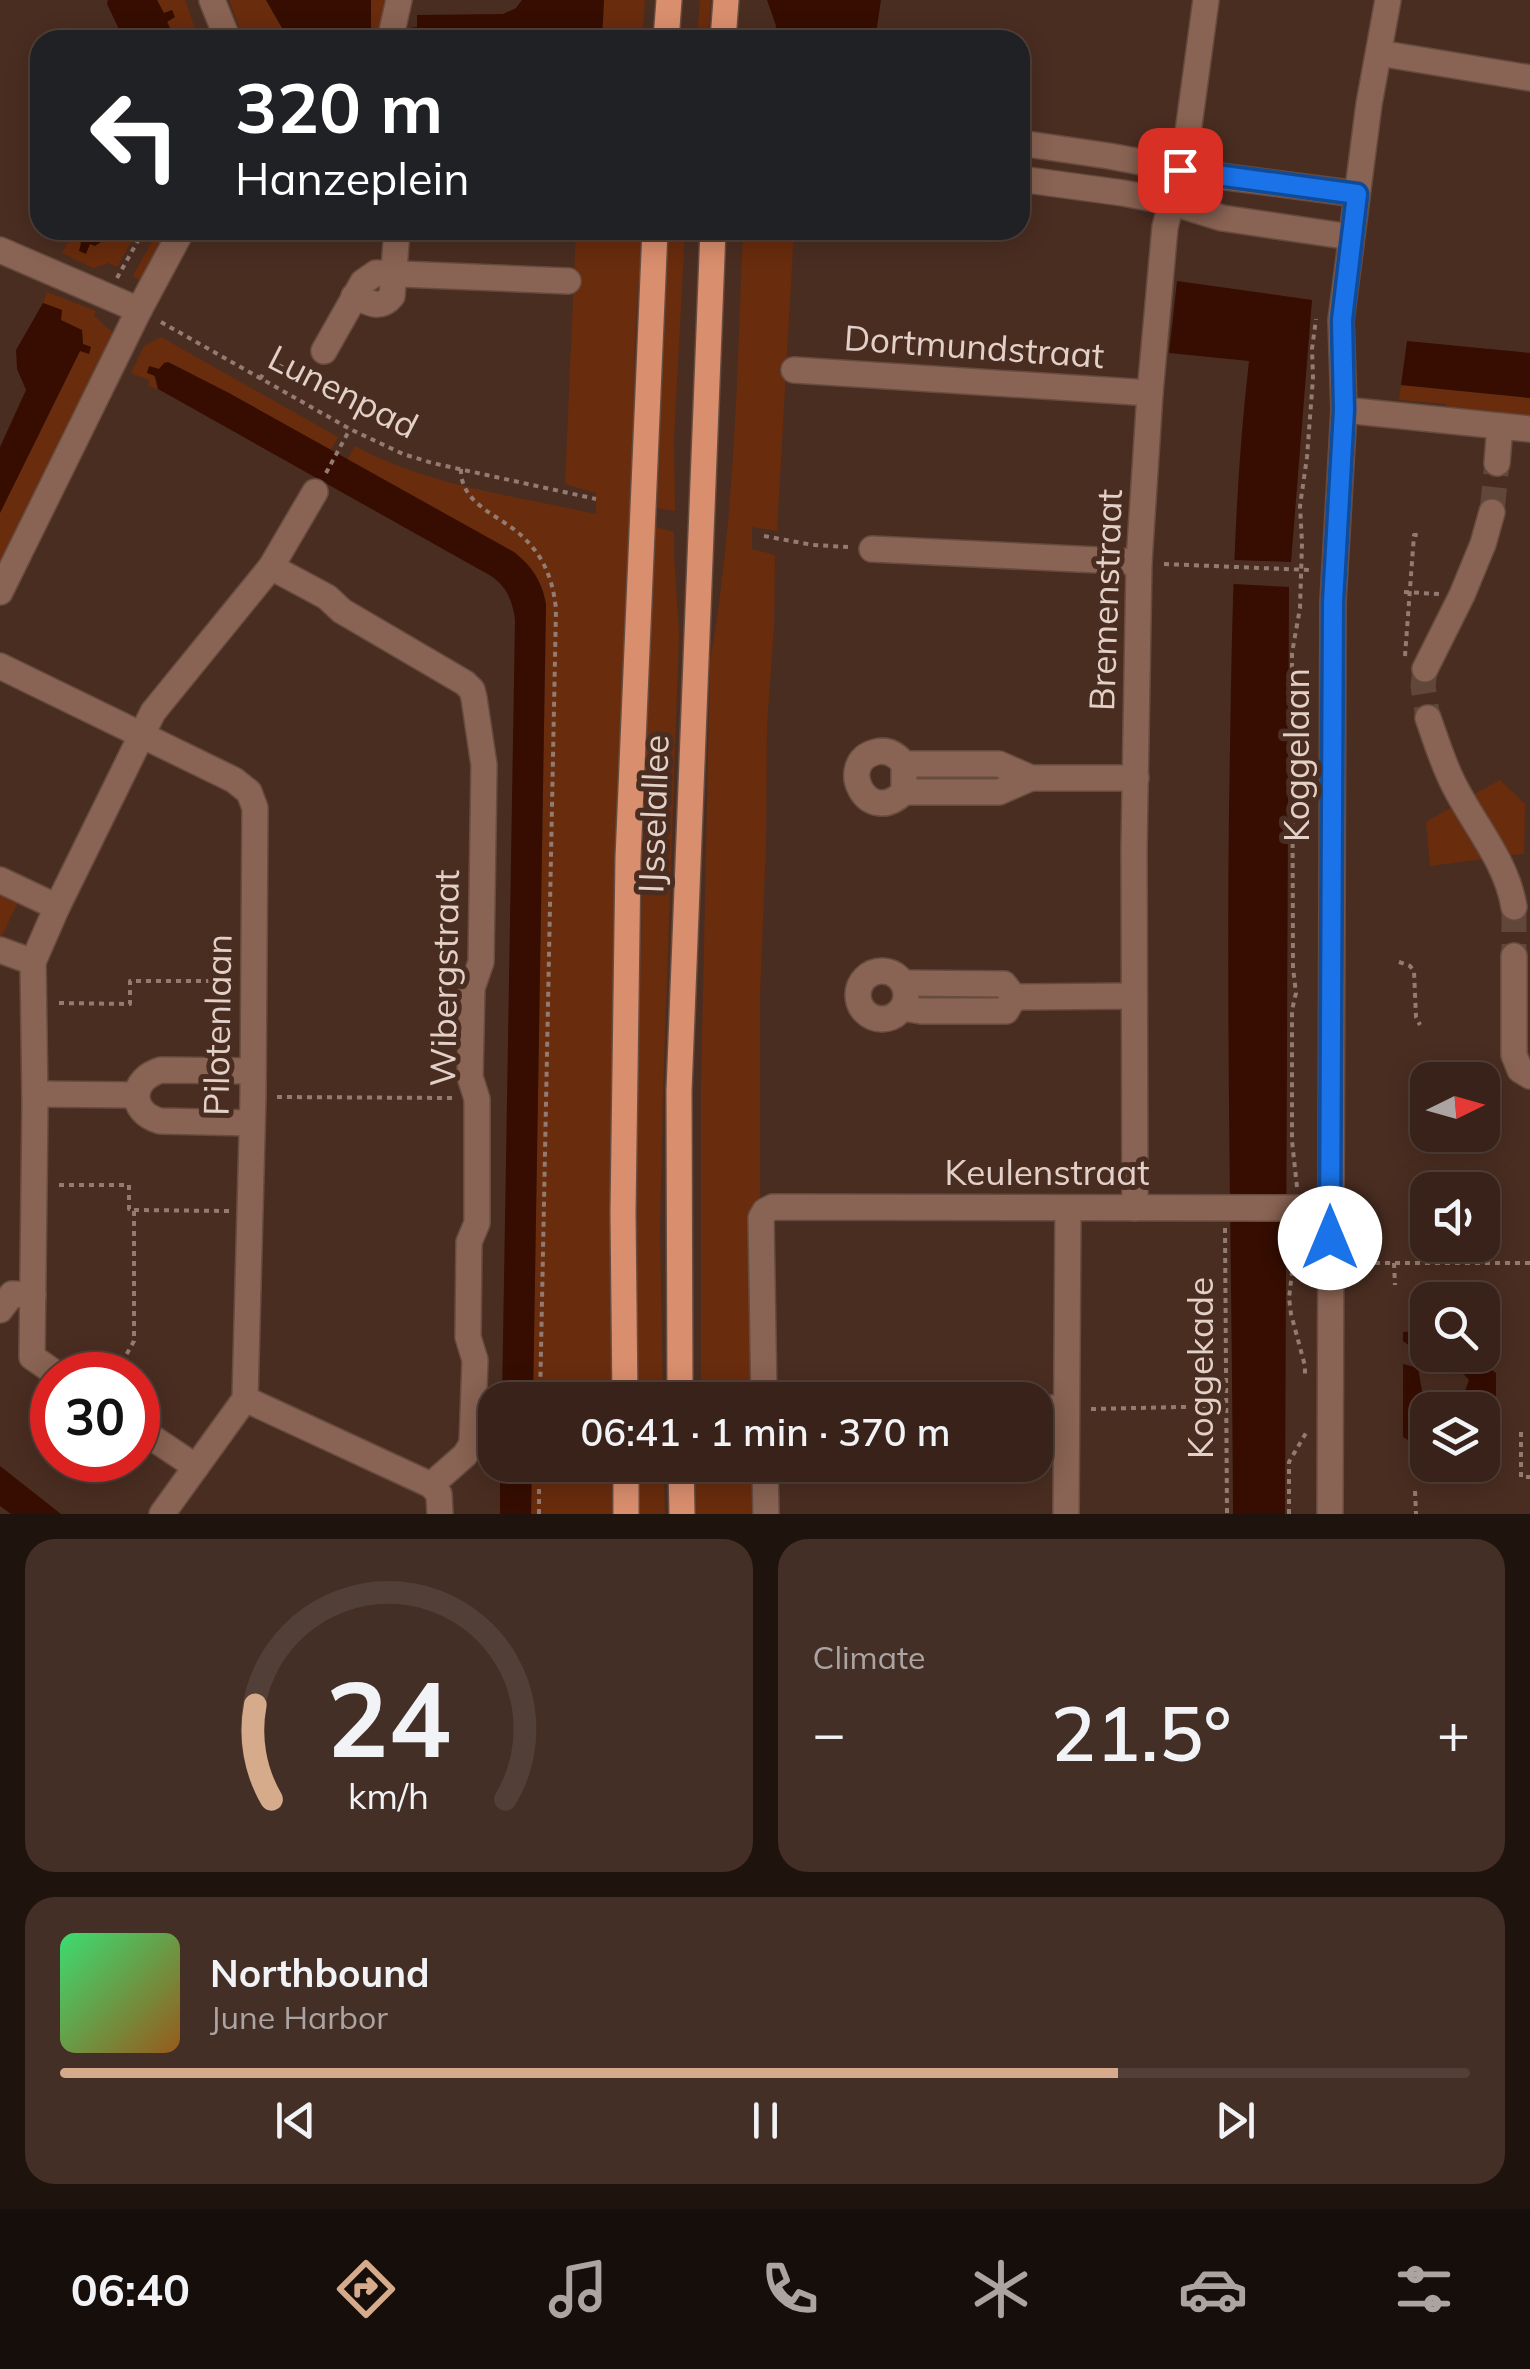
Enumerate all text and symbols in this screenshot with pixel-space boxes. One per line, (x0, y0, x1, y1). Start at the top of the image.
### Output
text: 320 m (235, 63, 443, 151)
icon: left (70, 70, 200, 200)
pin (1138, 128, 1223, 213)
icon: arrive (1153, 143, 1208, 198)
text: Hanzeplein (235, 150, 470, 206)
street label: Dortmundstraat (843, 315, 1106, 377)
street label: Lunenpad (261, 335, 426, 447)
street label: Bremenstraat (1079, 488, 1131, 712)
street label: Koggelaan (1274, 668, 1318, 842)
street label: IJsselallee (628, 734, 678, 894)
street label: Wibergstraat (420, 869, 468, 1087)
street label: Pilotenlaan (193, 934, 241, 1116)
north arrow (1410, 1062, 1500, 1152)
map controls (1410, 1062, 1500, 1482)
street label: Keulenstraat (944, 1150, 1150, 1194)
button: sound (1410, 1172, 1500, 1262)
position arrow (1278, 1186, 1382, 1290)
street label: Koggekade (1178, 1277, 1222, 1459)
button: search (1410, 1282, 1500, 1372)
speed limit sign: 30 (30, 1352, 160, 1482)
button: layers (1410, 1392, 1500, 1482)
text: 06:41 · 1 min · 370 m (580, 1408, 951, 1456)
text: Climate (813, 1637, 925, 1677)
text: 24 (326, 1652, 451, 1783)
text: 21.5° (1051, 1686, 1232, 1780)
text: − (813, 1698, 846, 1767)
text: + (1437, 1698, 1470, 1767)
text: km/h (348, 1773, 429, 1818)
text: Northbound (210, 1949, 430, 1997)
text: June Harbor (210, 1997, 388, 2037)
icon: previous (268, 2093, 323, 2148)
icon: pause (738, 2093, 793, 2148)
icon: next (1208, 2093, 1263, 2148)
icon: directions (331, 2254, 401, 2324)
icon: music (543, 2254, 613, 2324)
icon: phone (755, 2254, 825, 2324)
icon: climate (966, 2254, 1036, 2324)
icon: car (1178, 2254, 1248, 2324)
icon: filters (1389, 2254, 1459, 2324)
text: 06:40 (71, 2261, 190, 2317)

